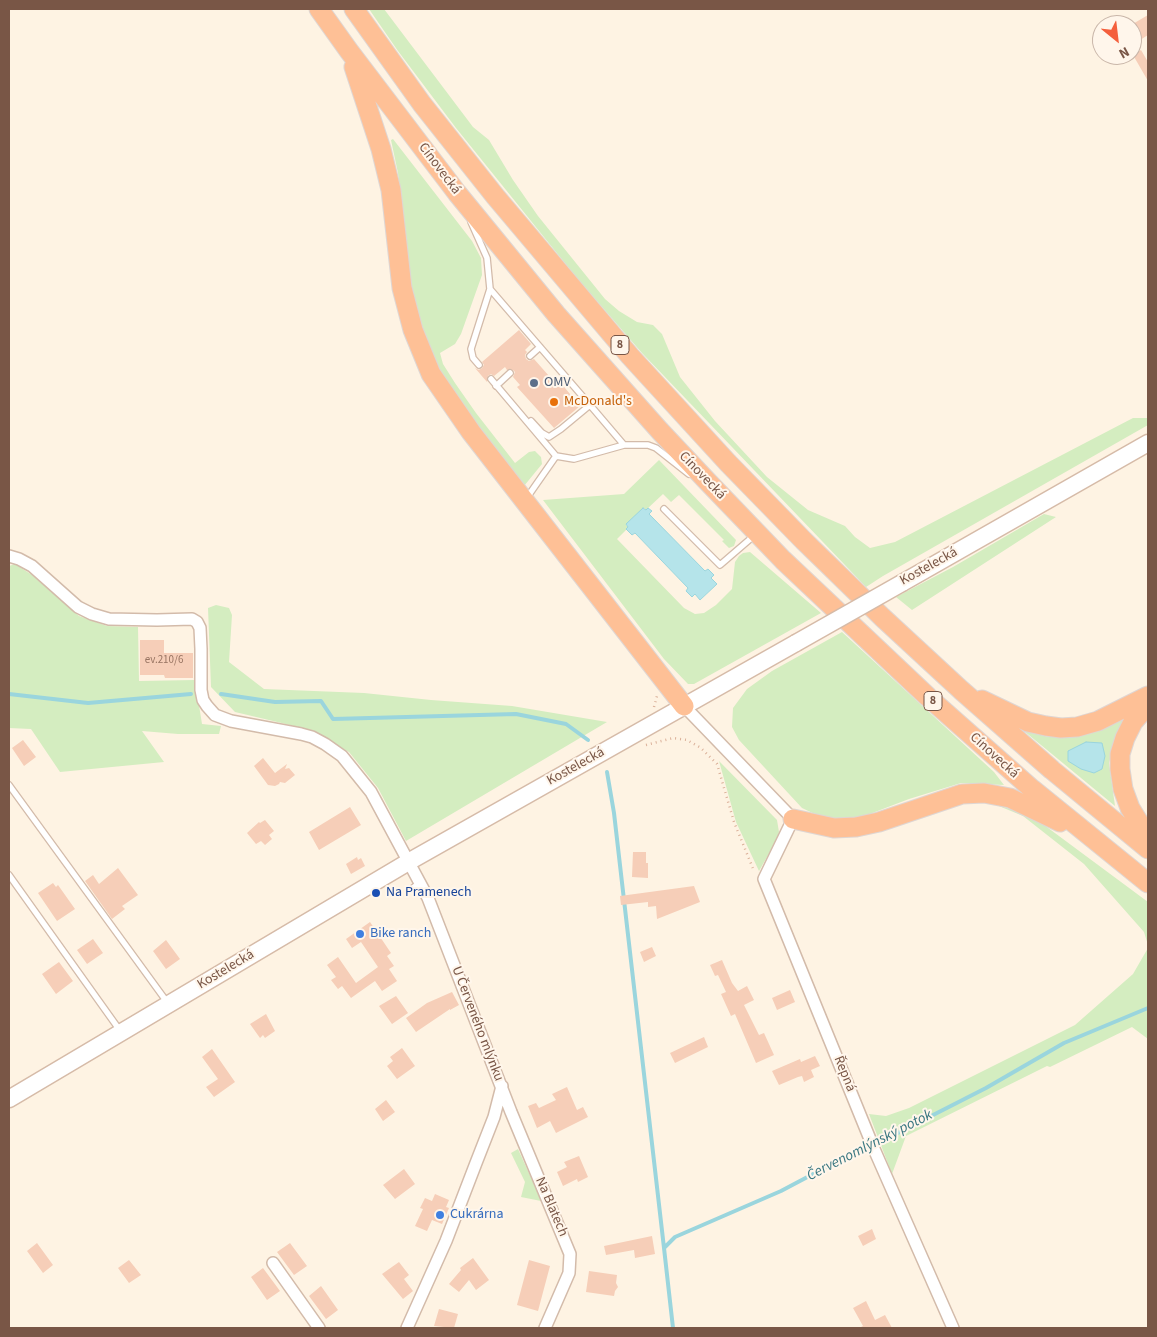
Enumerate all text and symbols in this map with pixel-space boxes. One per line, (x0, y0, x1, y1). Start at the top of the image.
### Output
north arrow (1092, 15, 1142, 65)
text: N (1115, 41, 1133, 63)
street label: Cínovecká (414, 140, 464, 198)
road number: 8 (611, 336, 629, 354)
place label: OMV (544, 375, 571, 391)
marker: OMV (528, 377, 540, 389)
place label: McDonald's (564, 394, 632, 410)
marker: McDonald's (548, 396, 560, 408)
street label: Cínovecká (675, 448, 729, 504)
street label: Kostelecká (897, 544, 961, 590)
house number: ev.210/6 (145, 654, 183, 668)
road number: 8 (924, 691, 942, 710)
street label: Cínovecká (966, 730, 1022, 782)
street label: Kostelecká (544, 744, 608, 790)
place label: Na Pramenech (386, 885, 472, 901)
marker: Na Pramenech (370, 887, 382, 899)
place label: Bike ranch (370, 926, 431, 942)
marker: Bike ranch (354, 928, 366, 940)
street label: Kostelecká (195, 946, 257, 994)
street label: U Červeného mlýnku (447, 964, 507, 1084)
street label: Řepná (829, 1054, 859, 1094)
water label: Červenomlýnský potok (804, 1107, 936, 1185)
street label: Na Blatech (531, 1175, 571, 1239)
place label: Cukrárna (450, 1207, 504, 1223)
marker: Cukrárna (434, 1209, 446, 1221)

